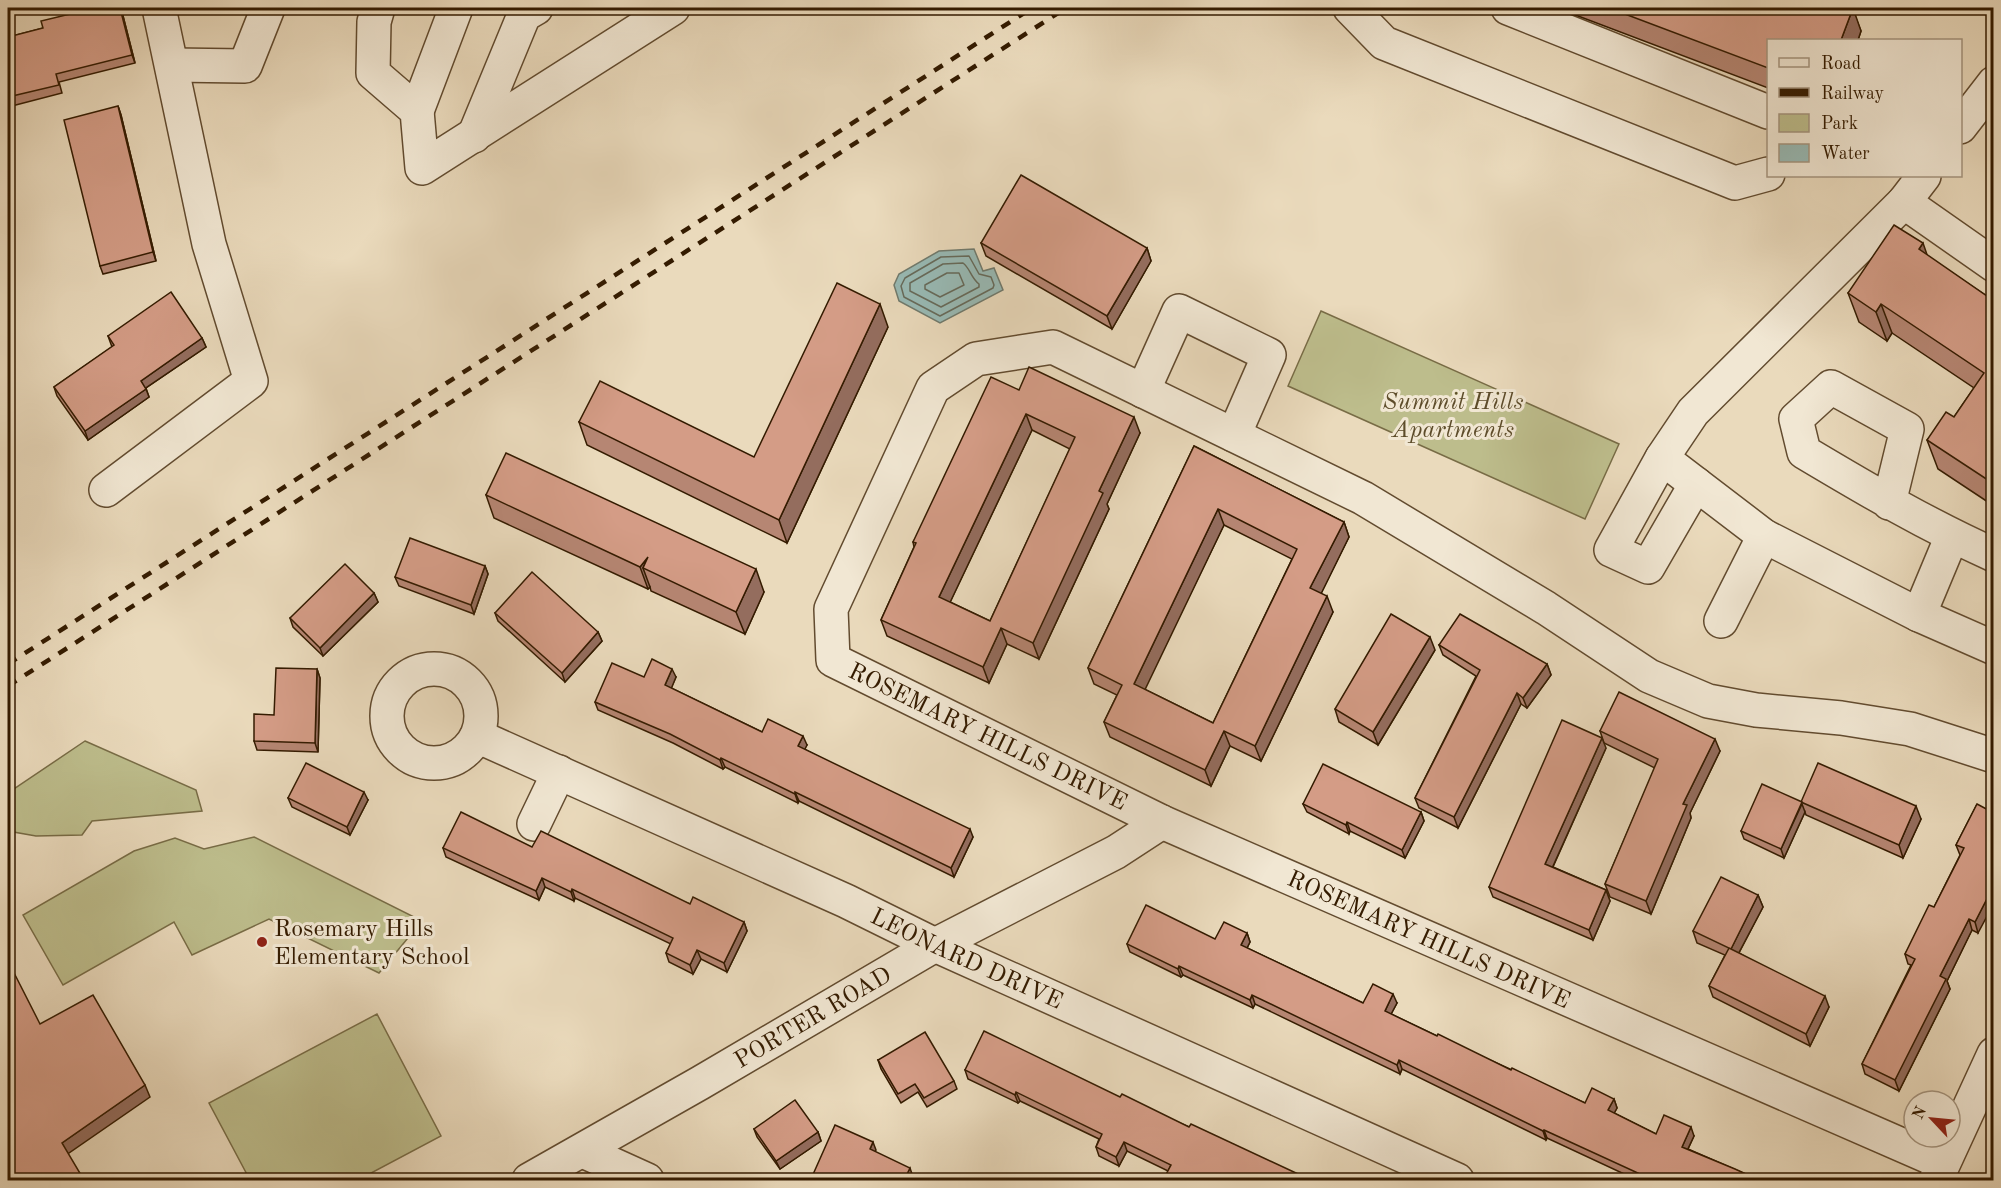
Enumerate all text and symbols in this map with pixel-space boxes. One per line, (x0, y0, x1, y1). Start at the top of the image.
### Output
legend (1767, 39, 1962, 177)
text: Road (1821, 55, 1861, 73)
text: Railway (1821, 85, 1884, 103)
text: Park (1821, 115, 1858, 133)
text: Water (1821, 145, 1870, 163)
park label: Summit Hills Apartments (1383, 391, 1523, 443)
street label: ROSEMARY HILLS DRIVE (844, 660, 1130, 816)
street label: ROSEMARY HILLS DRIVE (1283, 867, 1573, 1014)
street label: LEONARD DRIVE (866, 905, 1066, 1015)
place label: Rosemary Hills Elementary School (274, 918, 469, 970)
marker: Rosemary Hills Elementary School (255, 935, 269, 949)
street label: PORTER ROAD (731, 963, 896, 1074)
north arrow (1902, 1089, 1962, 1149)
text: N (1910, 1104, 1931, 1122)

